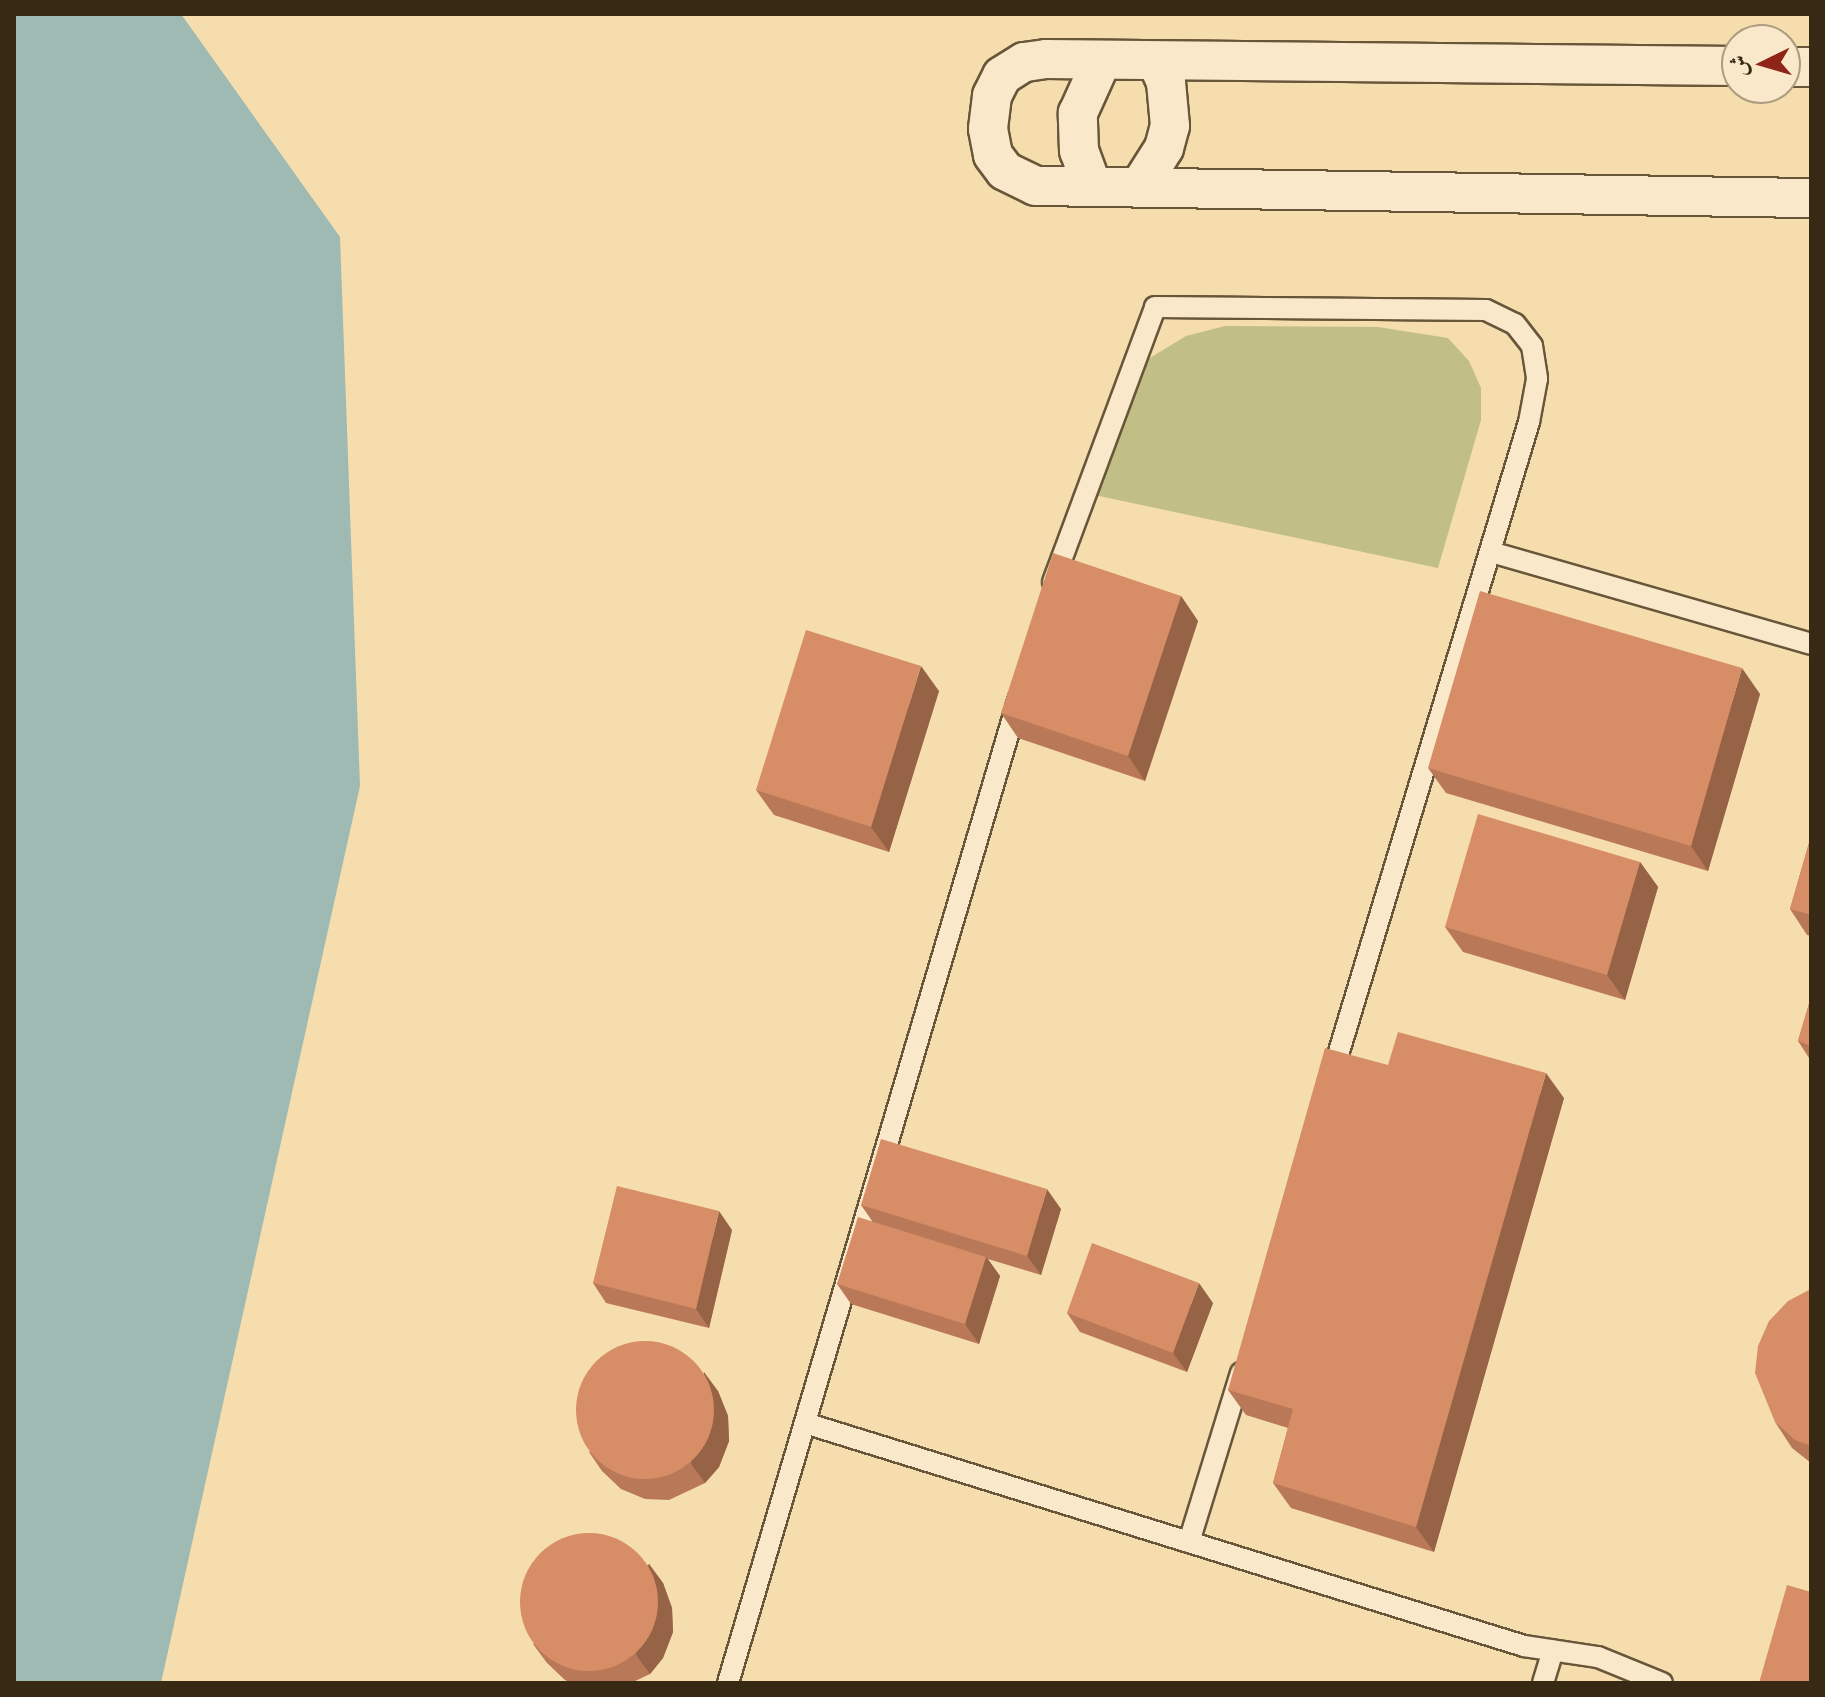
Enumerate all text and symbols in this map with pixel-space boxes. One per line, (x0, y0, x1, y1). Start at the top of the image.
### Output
north arrow (1721, 24, 1801, 104)
text: ش (1724, 54, 1754, 78)

